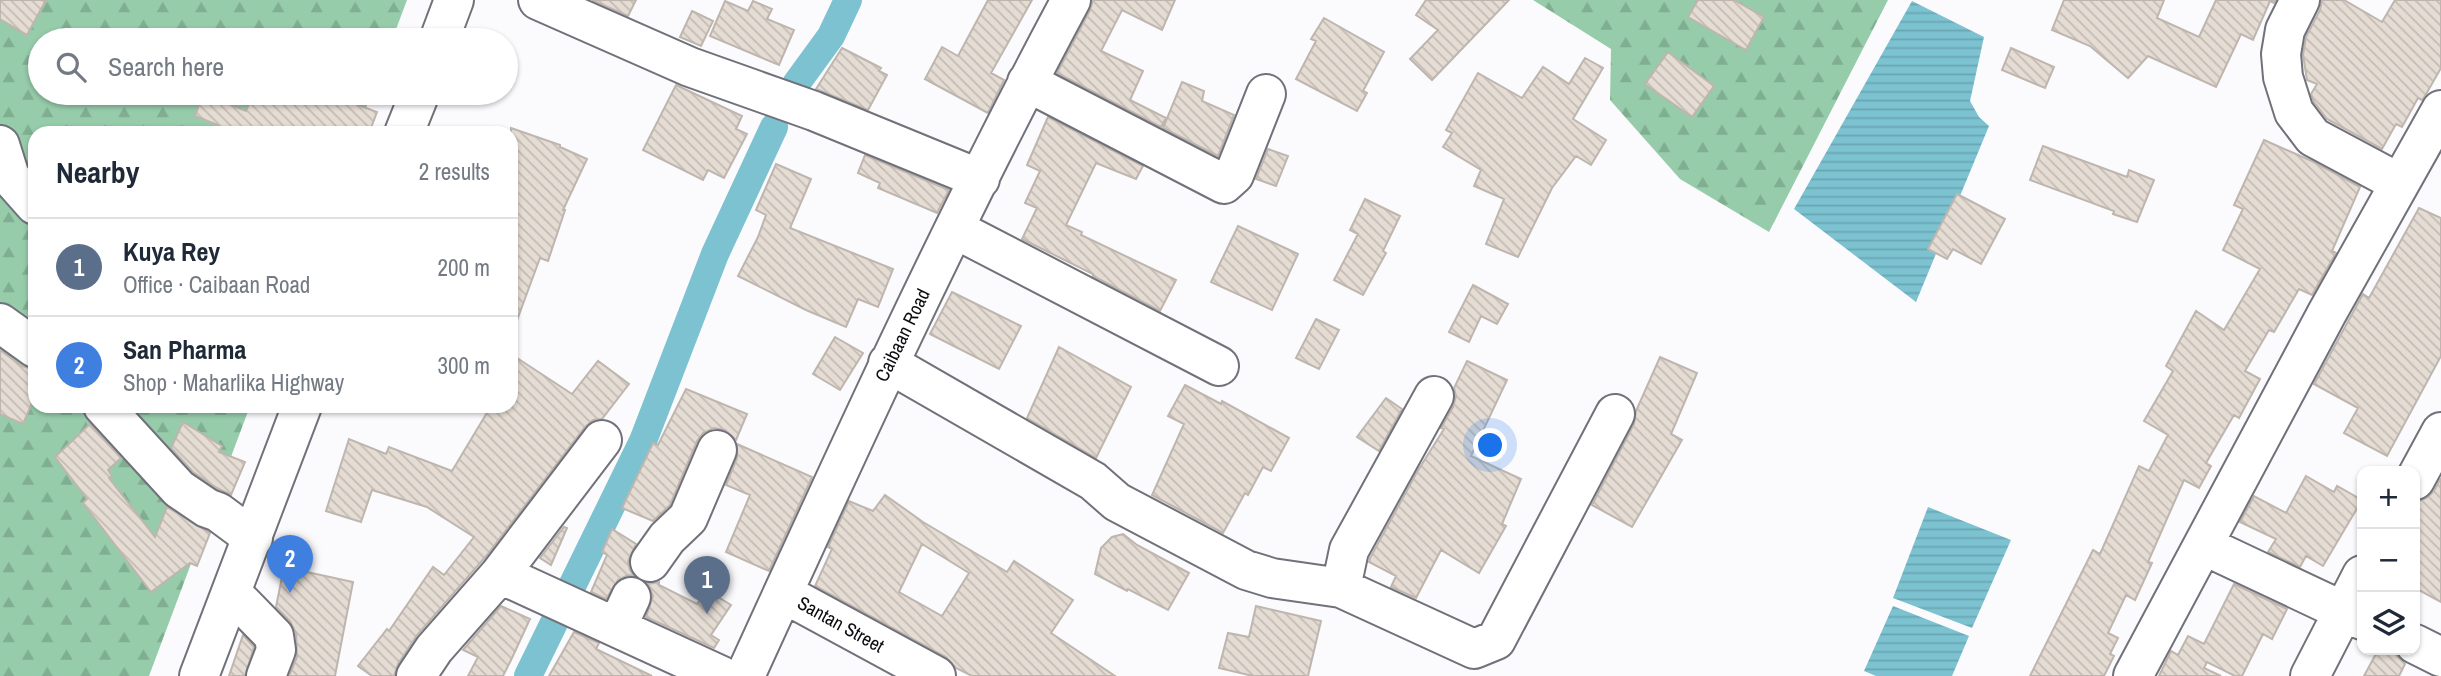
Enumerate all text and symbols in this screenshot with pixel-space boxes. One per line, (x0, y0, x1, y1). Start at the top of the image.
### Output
search box (28, 28, 518, 105)
icon: search (52, 48, 90, 86)
text: Search here (108, 49, 224, 84)
text: Nearby (56, 152, 139, 192)
text: 2 results (419, 156, 490, 187)
text: Kuya Rey (123, 234, 220, 269)
text: 1 (74, 252, 84, 283)
text: 200 m (438, 252, 490, 283)
text: Office · Caibaan Road (123, 269, 310, 300)
street label: Caibaan Road (868, 284, 936, 386)
text: San Pharma (123, 332, 246, 367)
text: 2 (74, 350, 84, 381)
text: 300 m (438, 350, 490, 381)
text: Shop · Maharlika Highway (123, 367, 344, 398)
your location (1473, 428, 1507, 462)
map controls (2357, 466, 2420, 655)
button: + (2357, 466, 2420, 529)
button: − (2357, 529, 2420, 592)
pin: 2 (267, 535, 313, 593)
pin: 1 (684, 556, 730, 614)
street label: Santan Street (793, 590, 890, 659)
button: layers (2357, 592, 2420, 655)

